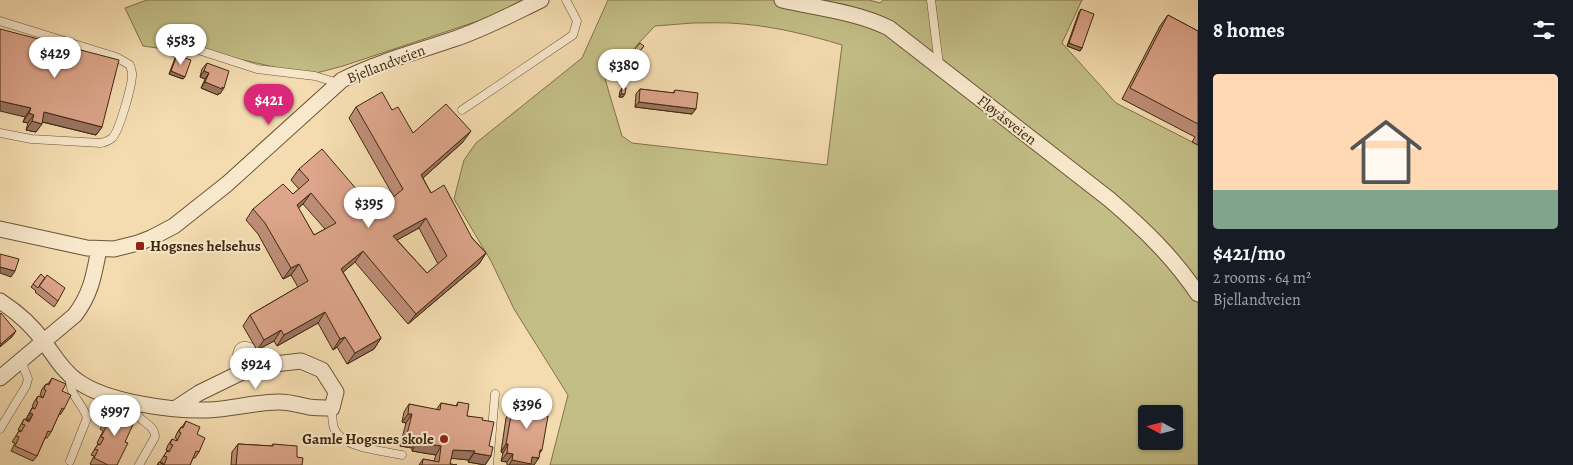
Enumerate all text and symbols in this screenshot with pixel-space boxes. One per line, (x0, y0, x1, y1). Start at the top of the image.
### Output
text: 8 homes (1213, 16, 1285, 44)
icon: filters (1530, 16, 1558, 44)
pin: $583 (151, 23, 211, 66)
text: $583 (167, 29, 195, 51)
pin: $429 (25, 36, 85, 79)
street label: Bjellandveien (344, 40, 428, 88)
text: $429 (40, 42, 70, 64)
pin: $380 (594, 48, 654, 91)
text: $380 (609, 54, 639, 76)
pin: $421 (239, 84, 299, 126)
text: $421 (255, 89, 283, 111)
street label: Fløyåsveien (973, 90, 1041, 150)
icon: home (1341, 107, 1431, 197)
pin: $395 (339, 186, 399, 229)
text: $395 (355, 192, 383, 214)
place label: Hogsnes helsehus (150, 236, 261, 256)
text: $421/mo (1213, 239, 1286, 267)
marker: Hogsnes helsehus (134, 240, 146, 252)
text: 2 rooms · 64 m² (1213, 267, 1311, 289)
text: Bjellandveien (1213, 289, 1301, 311)
pin: $924 (226, 348, 286, 390)
text: $924 (241, 353, 271, 375)
pin: $396 (497, 388, 557, 430)
text: $396 (512, 393, 542, 415)
pin: $997 (85, 394, 145, 437)
text: $997 (100, 400, 130, 422)
north arrow (1138, 405, 1182, 450)
map controls (1138, 405, 1183, 450)
place label: Gamle Hogsnes skole (302, 429, 434, 449)
marker: Gamle Hogsnes skole (438, 433, 450, 445)

